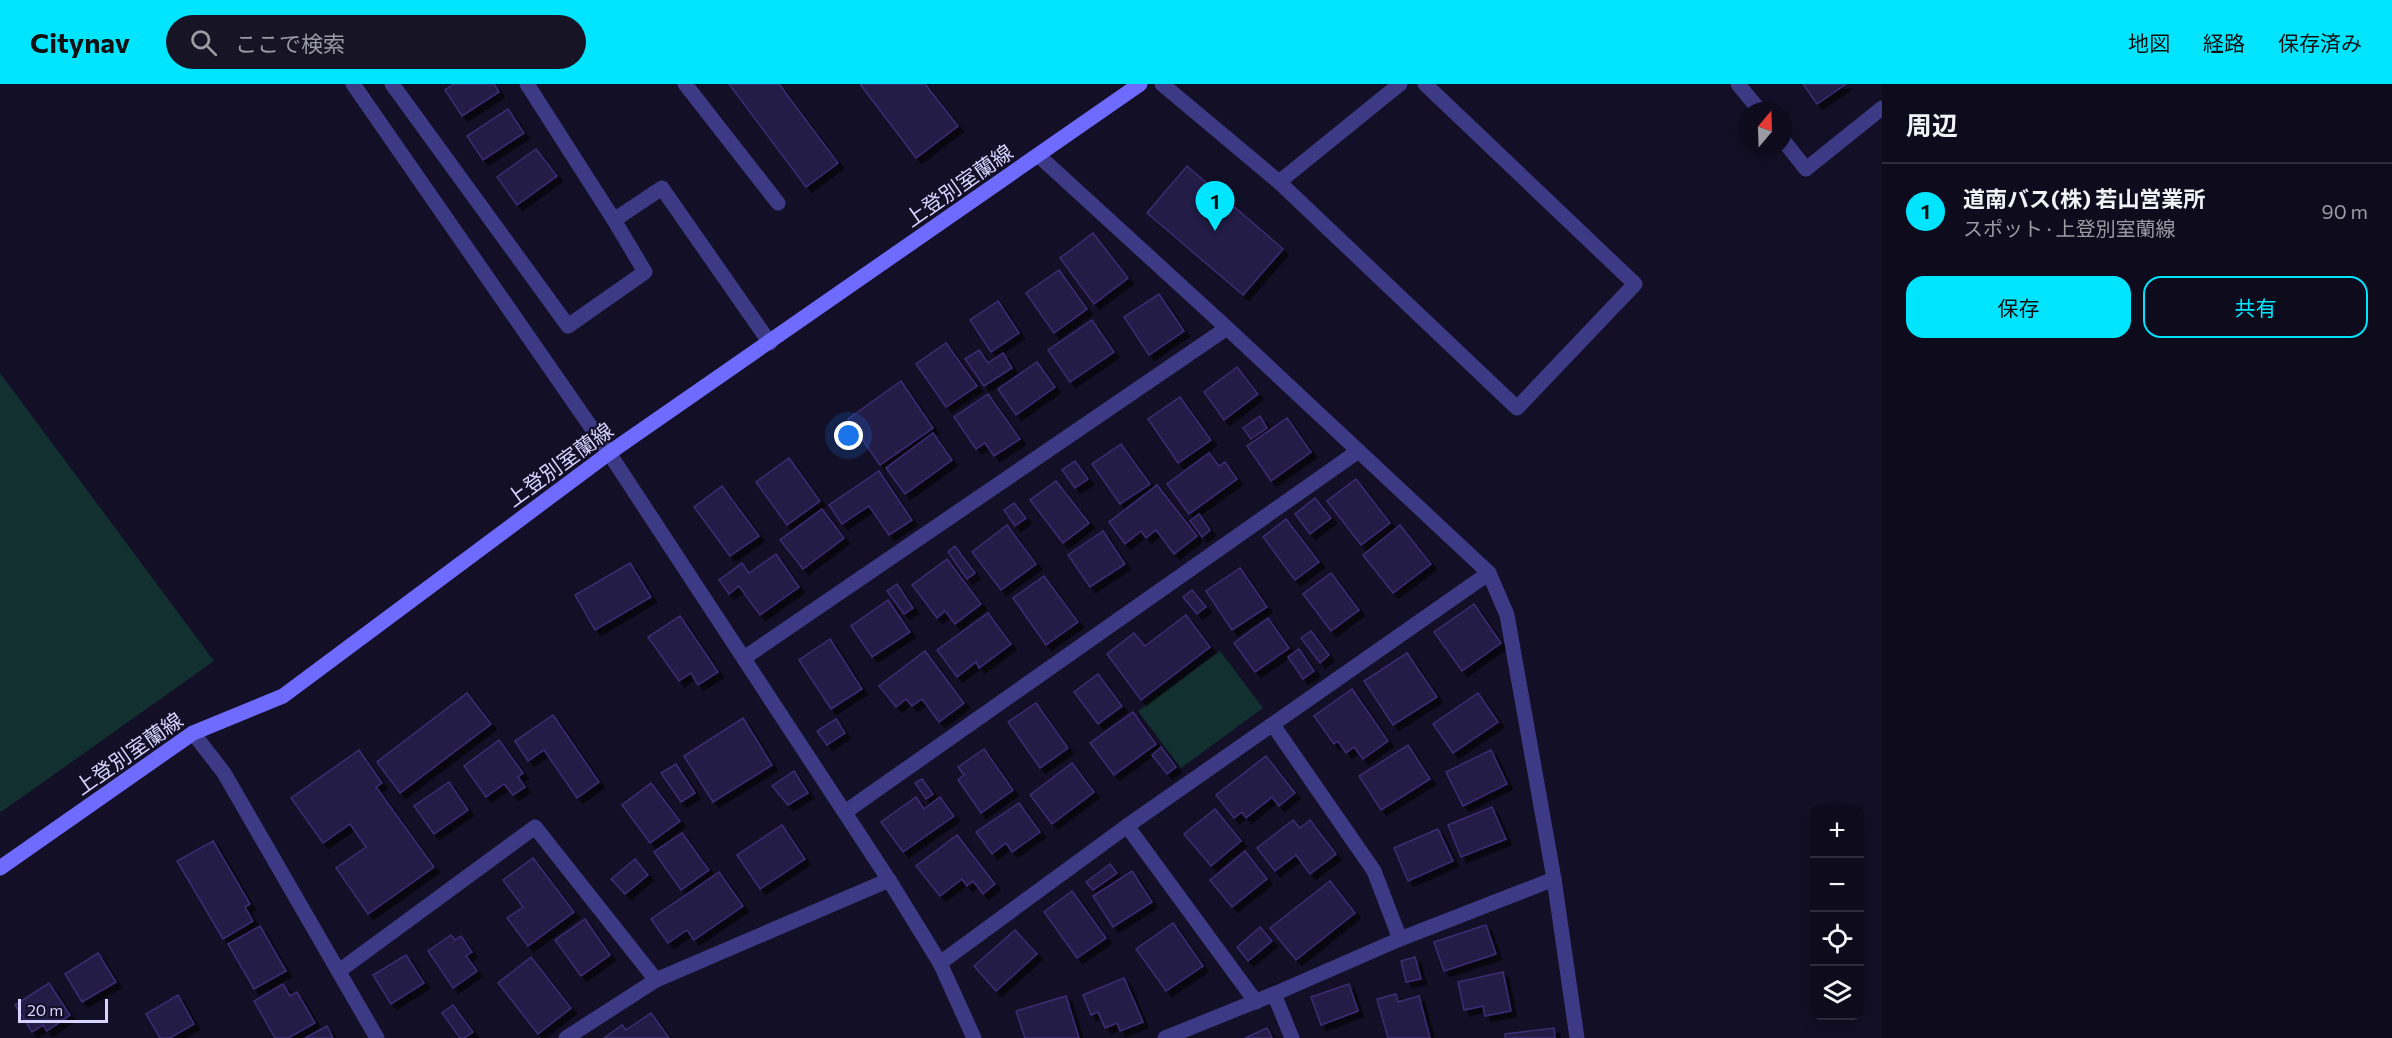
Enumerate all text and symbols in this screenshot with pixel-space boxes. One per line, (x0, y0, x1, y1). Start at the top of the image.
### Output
search box (166, 15, 586, 69)
text: Citynav (30, 25, 130, 59)
icon: search (187, 26, 220, 59)
text: ここで検索 (235, 30, 345, 57)
text: 地図 (2128, 30, 2170, 55)
text: 経路 (2203, 30, 2245, 55)
text: 保存済み (2278, 30, 2362, 55)
north arrow (1738, 102, 1792, 156)
text: 周辺 (1906, 109, 1958, 140)
street label: 上登別室蘭線 (899, 138, 1017, 231)
pin: 1 (1196, 182, 1234, 231)
text: 道南バス(株) 若山営業所 (1963, 185, 2205, 212)
text: 1 (1921, 199, 1930, 223)
text: 90 m (2322, 199, 2368, 223)
text: スポット · 上登別室蘭線 (1963, 216, 2175, 240)
button: 保存 (1906, 276, 2131, 338)
button: 共有 (2143, 276, 2368, 338)
street label: 上登別室蘭線 (501, 417, 617, 511)
your location (834, 421, 863, 450)
street label: 上登別室蘭線 (69, 706, 187, 799)
map controls (1810, 804, 1864, 1020)
button: + (1810, 804, 1864, 858)
button: − (1810, 858, 1864, 912)
button: locate (1810, 912, 1864, 966)
button: layers (1810, 966, 1864, 1020)
scale bar (18, 996, 108, 1024)
text: 20 m (27, 1000, 63, 1019)

